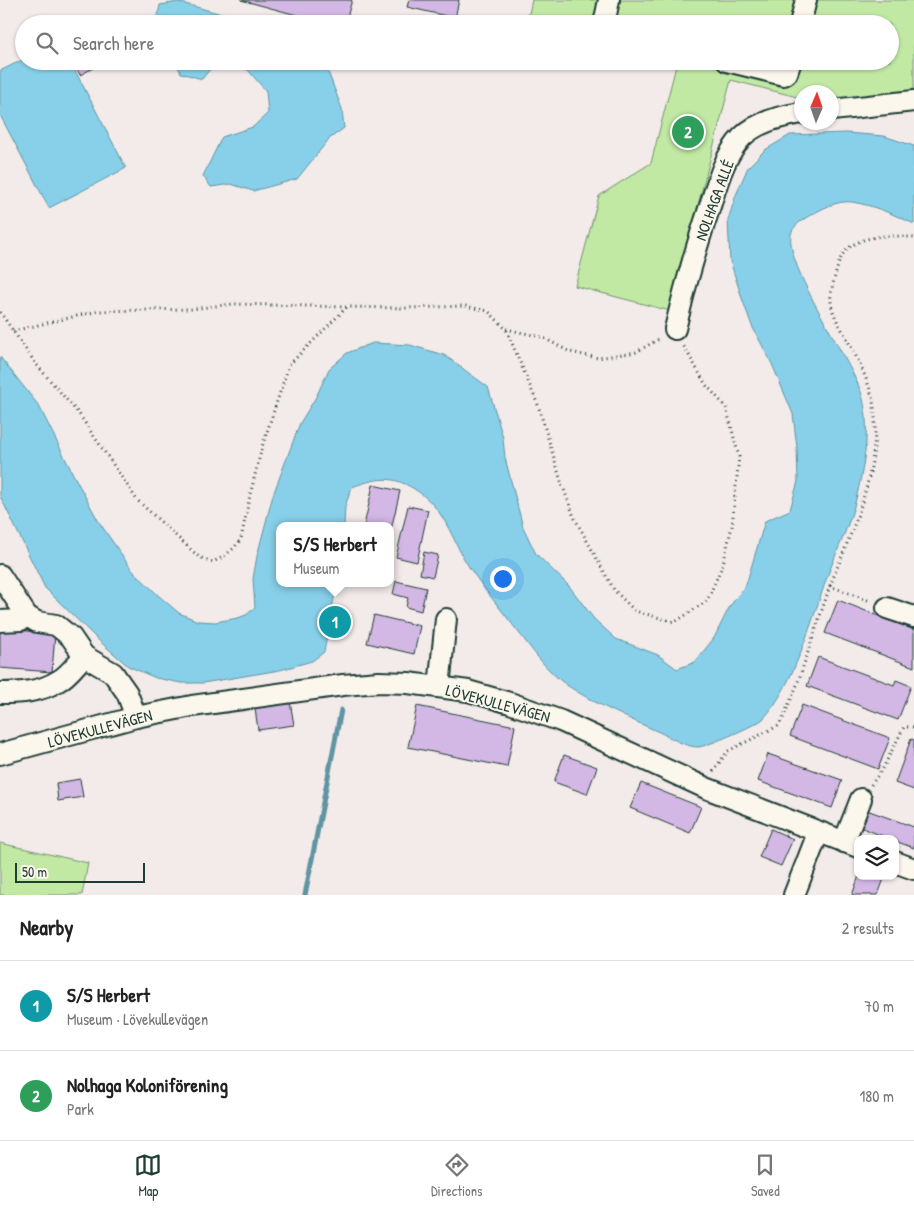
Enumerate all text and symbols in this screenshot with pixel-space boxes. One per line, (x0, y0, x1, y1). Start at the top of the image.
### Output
search box (15, 15, 899, 70)
icon: search (33, 29, 61, 57)
text: Search here (73, 30, 154, 56)
north arrow (794, 85, 839, 130)
pin: 2 (672, 113, 704, 151)
street label: NOLHAGA ALLÉ (689, 156, 739, 244)
popup (276, 522, 394, 587)
text: S/S Herbert (294, 531, 376, 557)
text: Museum (294, 557, 339, 579)
your location (490, 566, 516, 592)
pin: 1 (319, 603, 351, 641)
street label: LÖVEKULLEVÄGEN (443, 679, 553, 727)
street label: LÖVEKULLEVÄGEN (45, 704, 155, 752)
map controls (854, 835, 899, 880)
button: layers (854, 835, 899, 880)
scale bar (15, 860, 145, 883)
text: 50 m (22, 862, 47, 881)
text: Nearby (20, 913, 73, 942)
text: 2 results (842, 917, 894, 939)
text: S/S Herbert (67, 982, 150, 1008)
text: 1 (33, 995, 39, 1017)
text: 70 m (864, 995, 894, 1017)
text: Museum · Lövekullevägen (67, 1008, 208, 1030)
text: Nolhaga Koloniförening (67, 1072, 228, 1098)
text: 2 (32, 1085, 40, 1107)
text: 180 m (860, 1085, 894, 1107)
text: Park (67, 1098, 94, 1120)
tab: Map (134, 1151, 162, 1200)
tab: Directions (431, 1151, 482, 1200)
tab: Saved (751, 1151, 780, 1200)

